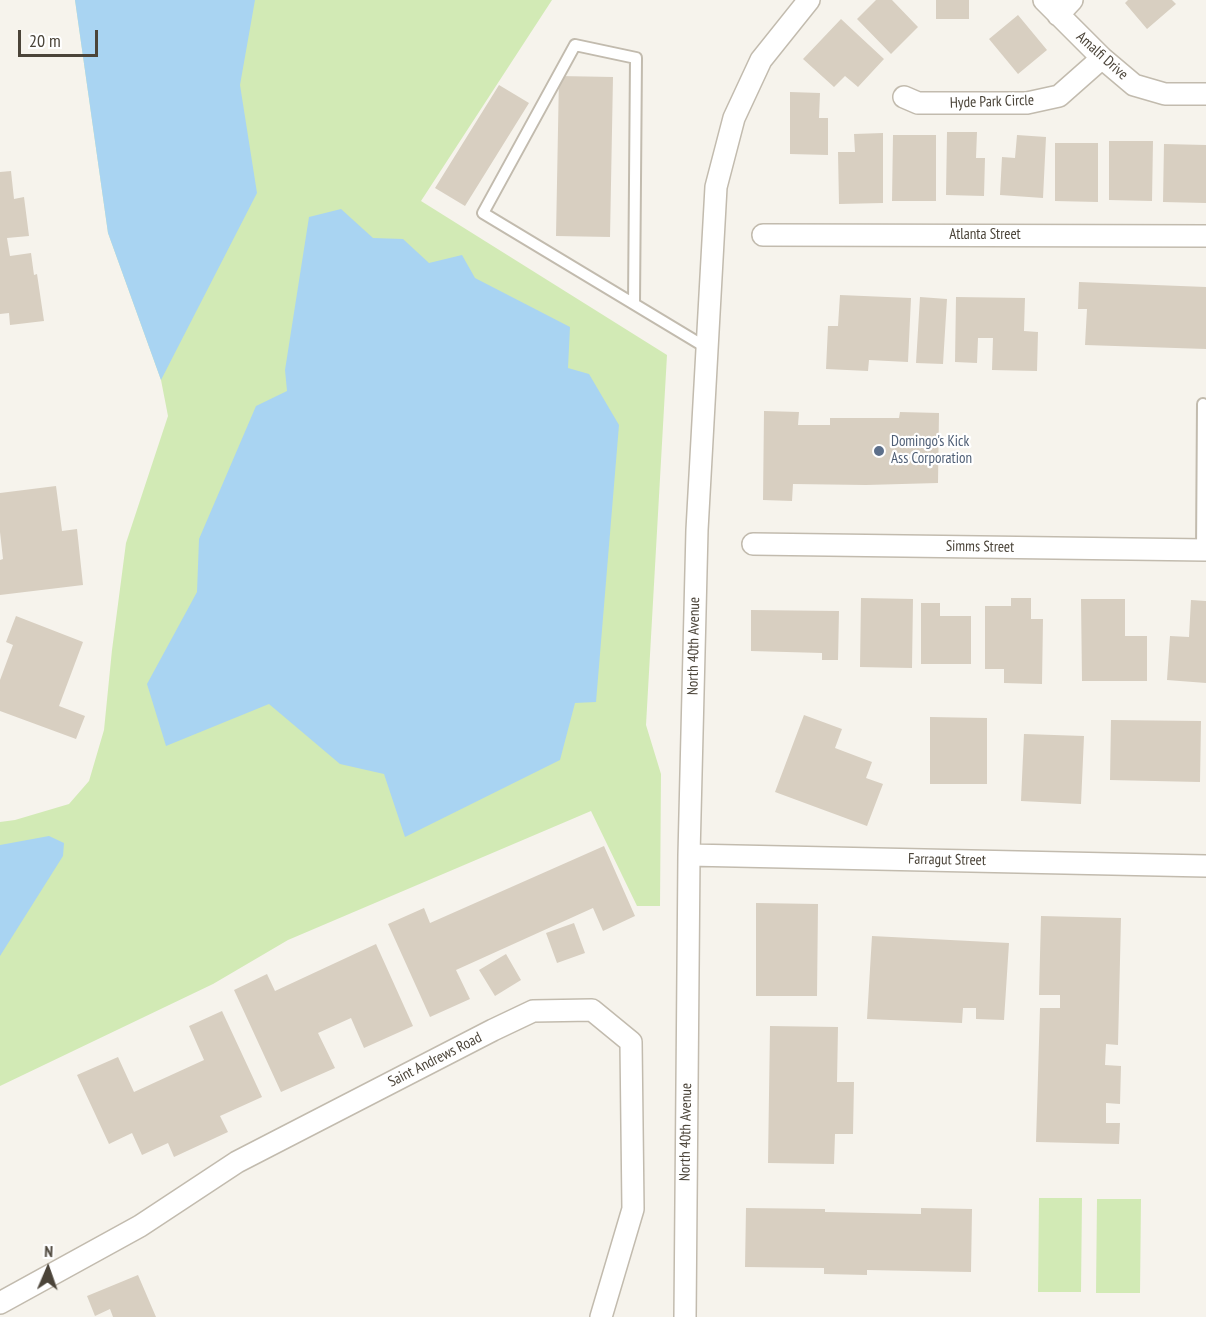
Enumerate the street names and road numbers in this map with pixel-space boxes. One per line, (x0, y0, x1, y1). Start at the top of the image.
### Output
street label: Amalfi Drive (1072, 28, 1132, 84)
street label: Hyde Park Circle (950, 92, 1034, 112)
street label: Atlanta Street (949, 226, 1021, 244)
street label: Simms Street (946, 537, 1014, 557)
street label: North 40th Avenue (684, 597, 704, 695)
street label: Farragut Street (908, 850, 986, 870)
street label: Saint Andrews Road (385, 1029, 485, 1091)
street label: North 40th Avenue (676, 1083, 696, 1181)

